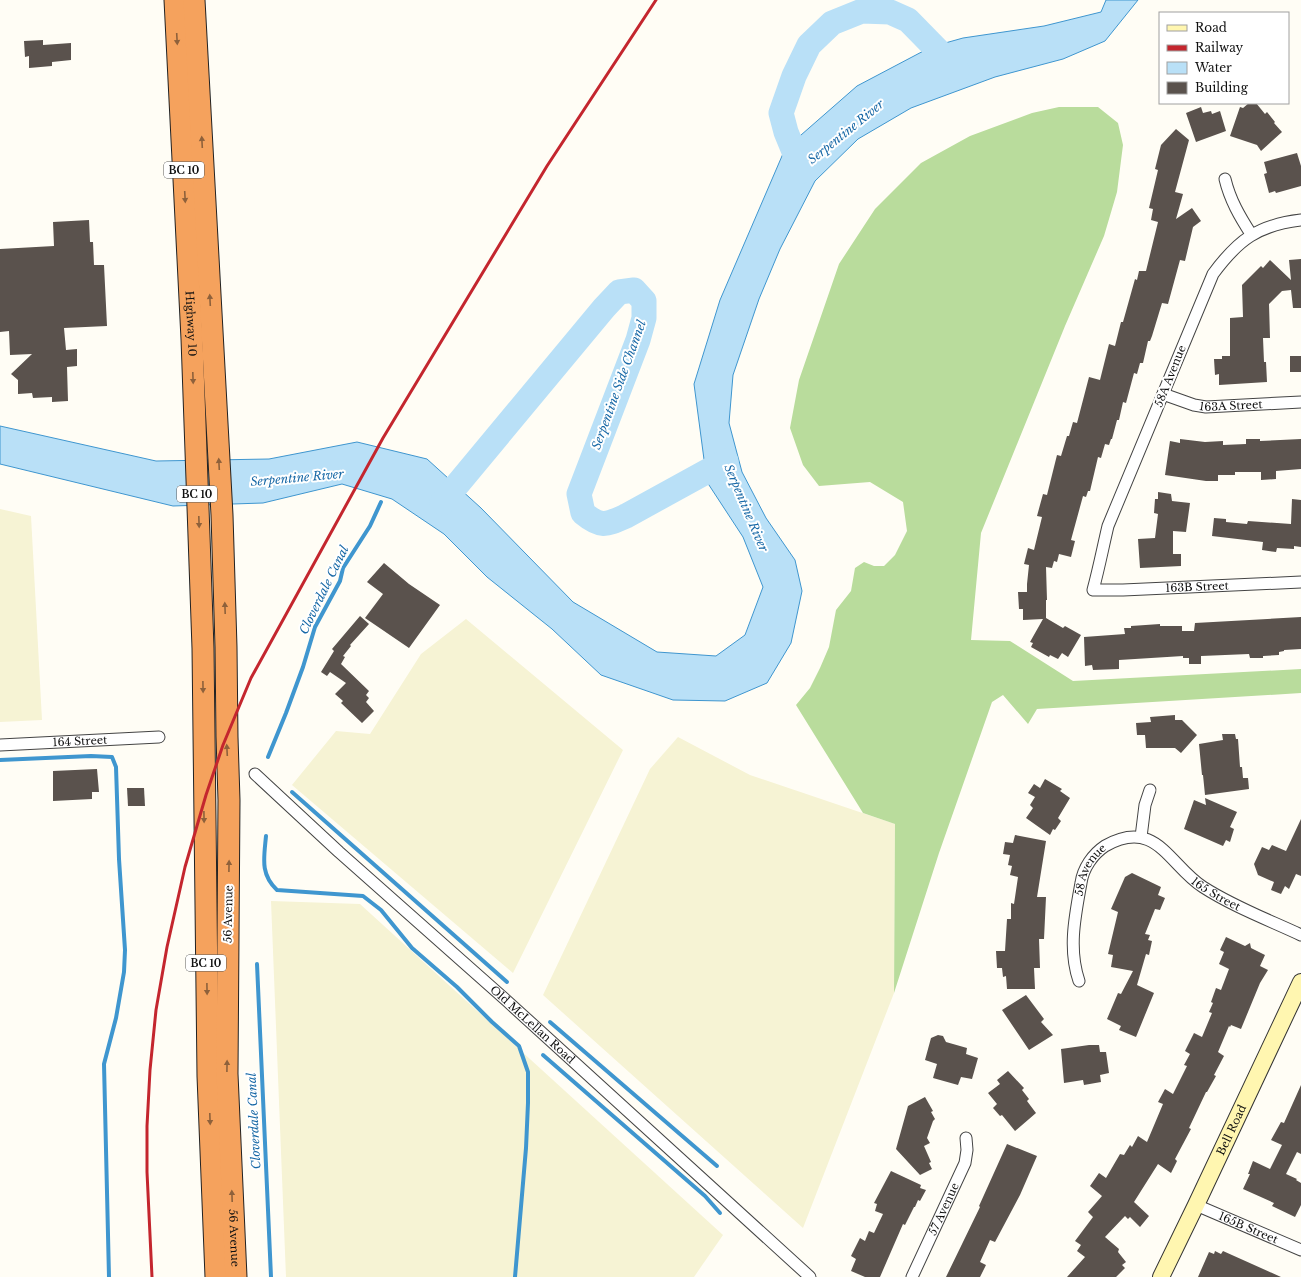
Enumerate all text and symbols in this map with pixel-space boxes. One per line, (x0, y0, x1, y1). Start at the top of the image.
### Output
legend (1159, 12, 1289, 104)
text: Road (1195, 20, 1227, 35)
one-way arrow (174, 33, 180, 46)
text: Railway (1195, 40, 1244, 55)
text: Water (1194, 60, 1232, 75)
text: Building (1195, 80, 1249, 95)
water label: Serpentine River (805, 96, 887, 167)
one-way arrow (198, 136, 205, 148)
road number: BC 10 (164, 162, 204, 178)
one-way arrow (182, 191, 188, 204)
street label: Highway 10 (183, 290, 200, 357)
one-way arrow (207, 294, 214, 306)
water label: Serpentine Side Channel (588, 318, 649, 451)
street label: 58A Avenue (1151, 343, 1189, 409)
one-way arrow (190, 372, 197, 384)
street label: 163A Street (1198, 397, 1264, 414)
one-way arrow (216, 458, 223, 470)
water label: Serpentine River (721, 462, 772, 554)
water label: Serpentine River (250, 466, 345, 489)
road number: BC 10 (177, 486, 217, 502)
one-way arrow (195, 516, 202, 528)
water label: Cloverdale Canal (296, 543, 352, 637)
street label: 163B Street (1165, 578, 1230, 595)
one-way arrow (222, 601, 228, 614)
one-way arrow (200, 681, 206, 694)
street label: 164 Street (52, 733, 108, 749)
one-way arrow (224, 744, 231, 756)
one-way arrow (201, 811, 207, 824)
street label: 58 Avenue (1072, 841, 1109, 897)
one-way arrow (226, 859, 232, 872)
street label: 165 Street (1188, 874, 1244, 914)
street label: 56 Avenue (220, 885, 236, 943)
road number: BC 10 (186, 955, 226, 971)
street label: Old McLellan Road (487, 982, 578, 1067)
one-way arrow (204, 983, 210, 996)
one-way arrow (224, 1059, 230, 1072)
water label: Cloverdale Canal (243, 1072, 264, 1170)
street label: Bell Road (1213, 1102, 1249, 1158)
one-way arrow (207, 1113, 213, 1126)
street label: 57 Avenue (925, 1180, 962, 1238)
one-way arrow (229, 1189, 235, 1202)
street label: 56 Avenue (226, 1209, 243, 1267)
street label: 165B Street (1217, 1209, 1281, 1247)

